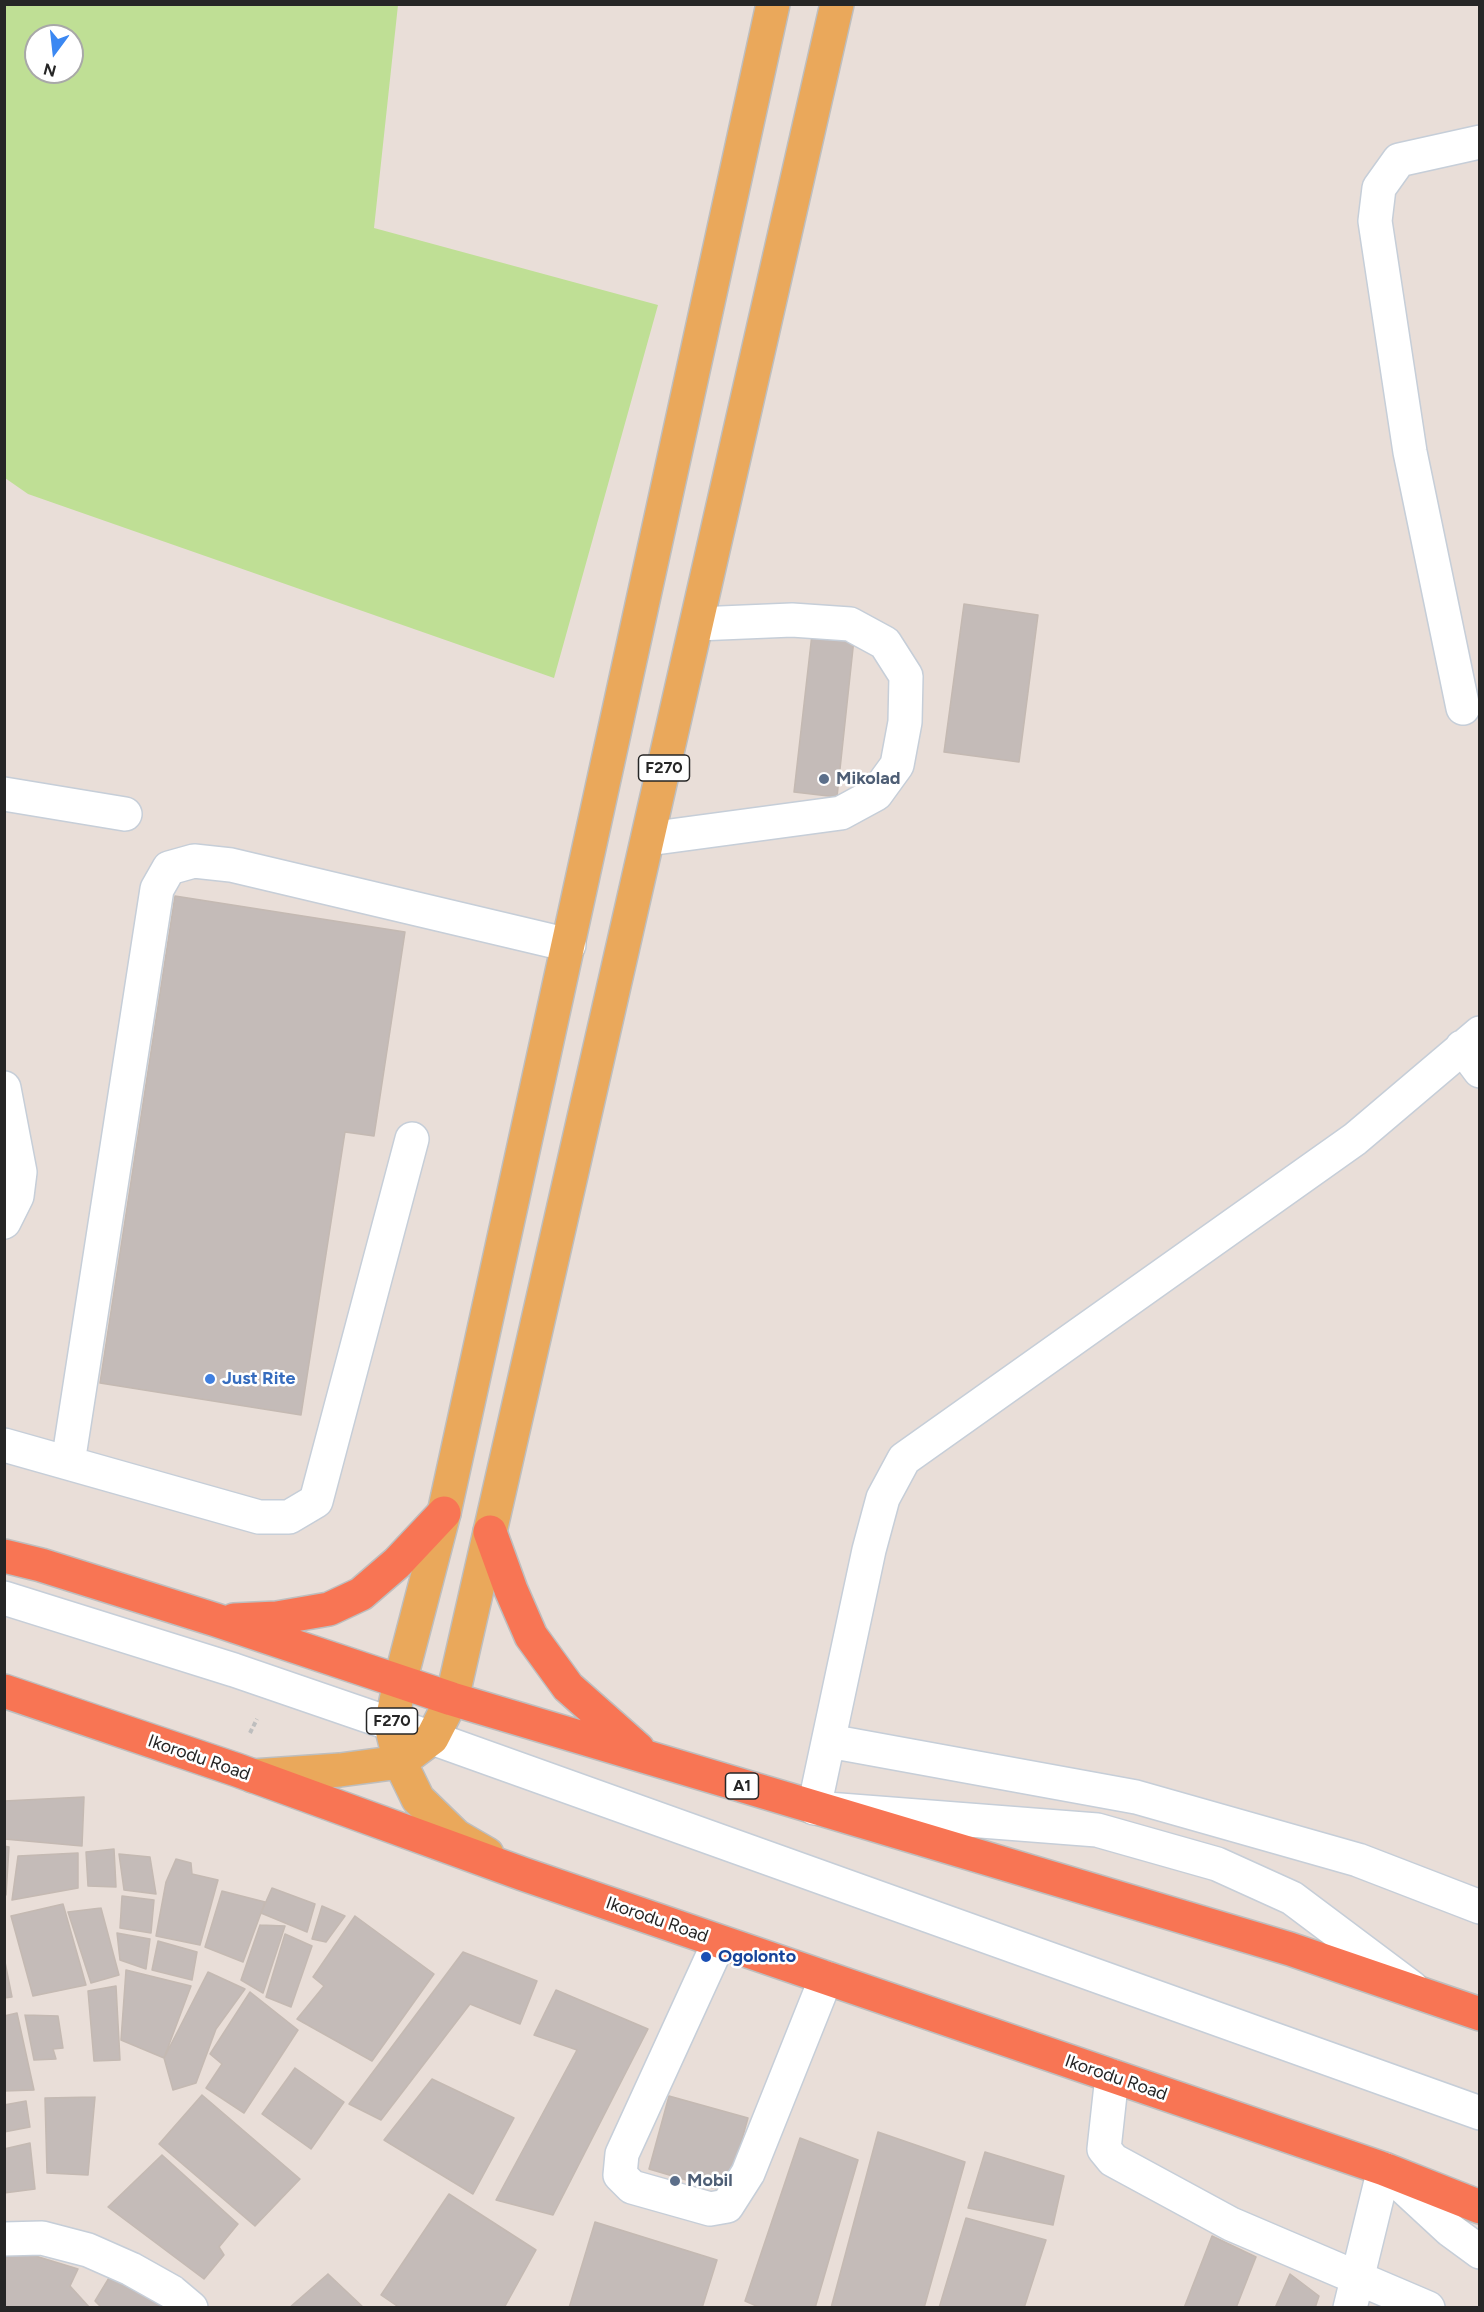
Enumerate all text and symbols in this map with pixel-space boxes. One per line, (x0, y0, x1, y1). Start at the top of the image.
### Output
north arrow (24, 24, 84, 84)
text: N (41, 59, 58, 81)
road number: F270 (638, 755, 690, 781)
place label: Mikolad (836, 768, 901, 790)
marker: Mikolad (817, 772, 831, 786)
place label: Just Rite (222, 1368, 295, 1390)
marker: Just Rite (203, 1372, 217, 1386)
road number: F270 (366, 1708, 418, 1734)
street label: Ikorodu Road (145, 1730, 253, 1786)
road number: A1 (726, 1773, 758, 1799)
street label: Ikorodu Road (603, 1892, 711, 1948)
place label: Ogolonto (718, 1946, 796, 1968)
marker: Ogolonto (699, 1950, 713, 1964)
street label: Ikorodu Road (1062, 2050, 1170, 2106)
place label: Mobil (687, 2170, 733, 2192)
marker: Mobil (668, 2174, 682, 2188)

